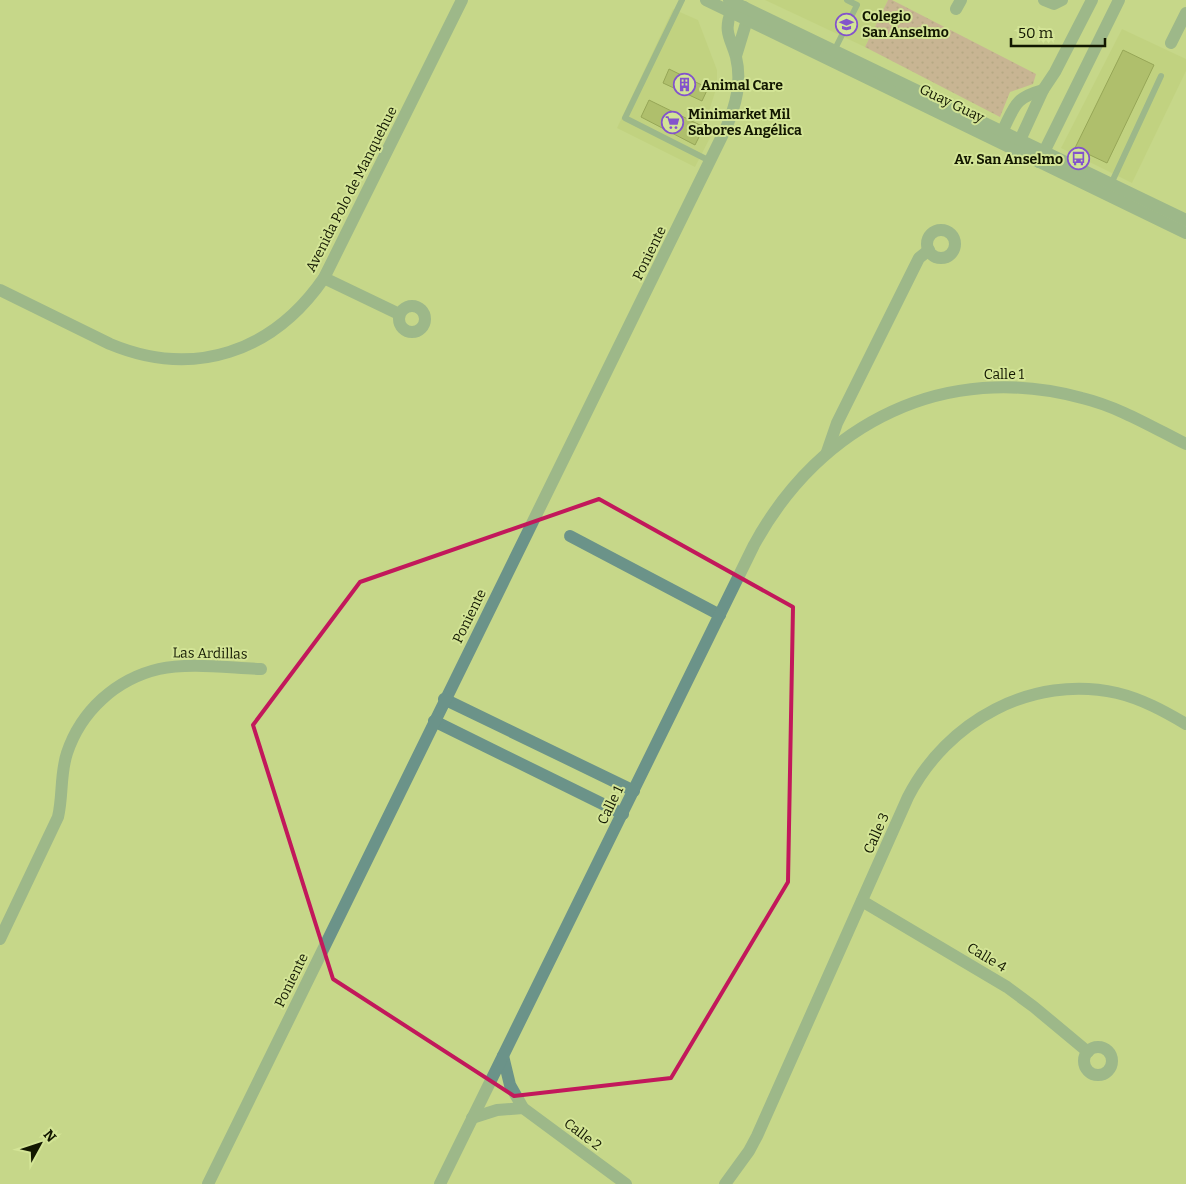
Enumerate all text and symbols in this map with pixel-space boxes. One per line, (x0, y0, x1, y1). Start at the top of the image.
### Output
place label: Colegio San Anselmo (862, 8, 949, 41)
school or university icon: Colegio San Anselmo (834, 12, 858, 36)
scale bar (1011, 15, 1105, 47)
text: 50 m (1018, 24, 1054, 42)
building icon: Animal Care (673, 73, 697, 97)
place label: Animal Care (701, 77, 783, 94)
street label: Guay Guay (917, 81, 987, 127)
street label: Avenida Polo de Manquehue (302, 104, 401, 275)
place label: Minimarket Mil Sabores Angélica (688, 106, 802, 139)
supermarket icon: Minimarket Mil Sabores Angélica (660, 110, 684, 134)
bus stop icon: Av. San Anselmo (1067, 147, 1091, 171)
place label: Av. San Anselmo (954, 151, 1063, 168)
street label: Poniente (629, 223, 670, 283)
street label: Calle 1 (984, 366, 1025, 383)
street label: Poniente (449, 586, 490, 646)
street label: Las Ardillas (172, 644, 248, 663)
street label: Calle 1 (594, 783, 627, 827)
street label: Calle 3 (860, 810, 893, 856)
street label: Calle 4 (964, 939, 1010, 976)
street label: Poniente (271, 950, 312, 1010)
street label: Calle 2 (561, 1115, 605, 1154)
north arrow (15, 1119, 65, 1169)
text: N (40, 1126, 60, 1146)

